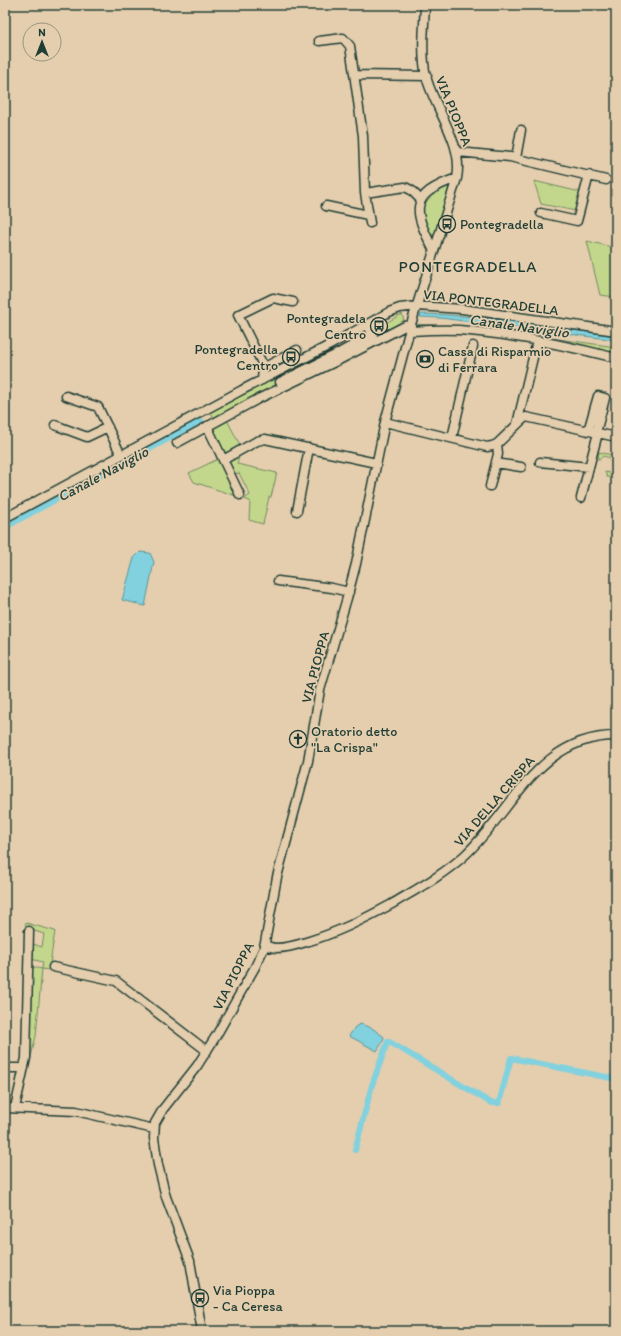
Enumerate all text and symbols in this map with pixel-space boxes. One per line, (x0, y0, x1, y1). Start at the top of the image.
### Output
north arrow (22, 22, 62, 62)
text: N (38, 26, 46, 39)
street label: VIA PIOPPA (432, 74, 475, 149)
bus stop icon: Pontegradella (437, 214, 457, 234)
place label: Pontegradella (460, 216, 544, 233)
district label: PONTEGRADELLA (398, 257, 538, 276)
street label: VIA PONTEGRADELLA (422, 286, 560, 319)
place label: Pontegradela Centro (286, 310, 366, 343)
water label: Canale Naviglio (468, 310, 571, 342)
bus stop icon: Pontegradela Centro (369, 316, 389, 336)
place label: Pontegradella Centro (194, 341, 278, 374)
place label: Cassa di Risparmio di Ferrara (438, 343, 551, 376)
bus stop icon: Pontegradella Centro (281, 347, 301, 367)
bank icon: Cassa di Risparmio di Ferrara (415, 349, 435, 369)
water label: Canale Naviglio (54, 442, 153, 505)
street label: VIA PIOPPA (298, 629, 333, 705)
place label: Oratorio detto "La Crispa" (311, 723, 397, 756)
church icon: Oratorio detto "La Crispa" (288, 729, 308, 749)
street label: VIA DELLA CRISPA (450, 753, 538, 850)
street label: VIA PIOPPA (209, 939, 258, 1013)
place label: Via Pioppa - Ca Ceresa (213, 1282, 283, 1315)
bus stop icon: Via Pioppa - Ca Ceresa (190, 1288, 210, 1308)

